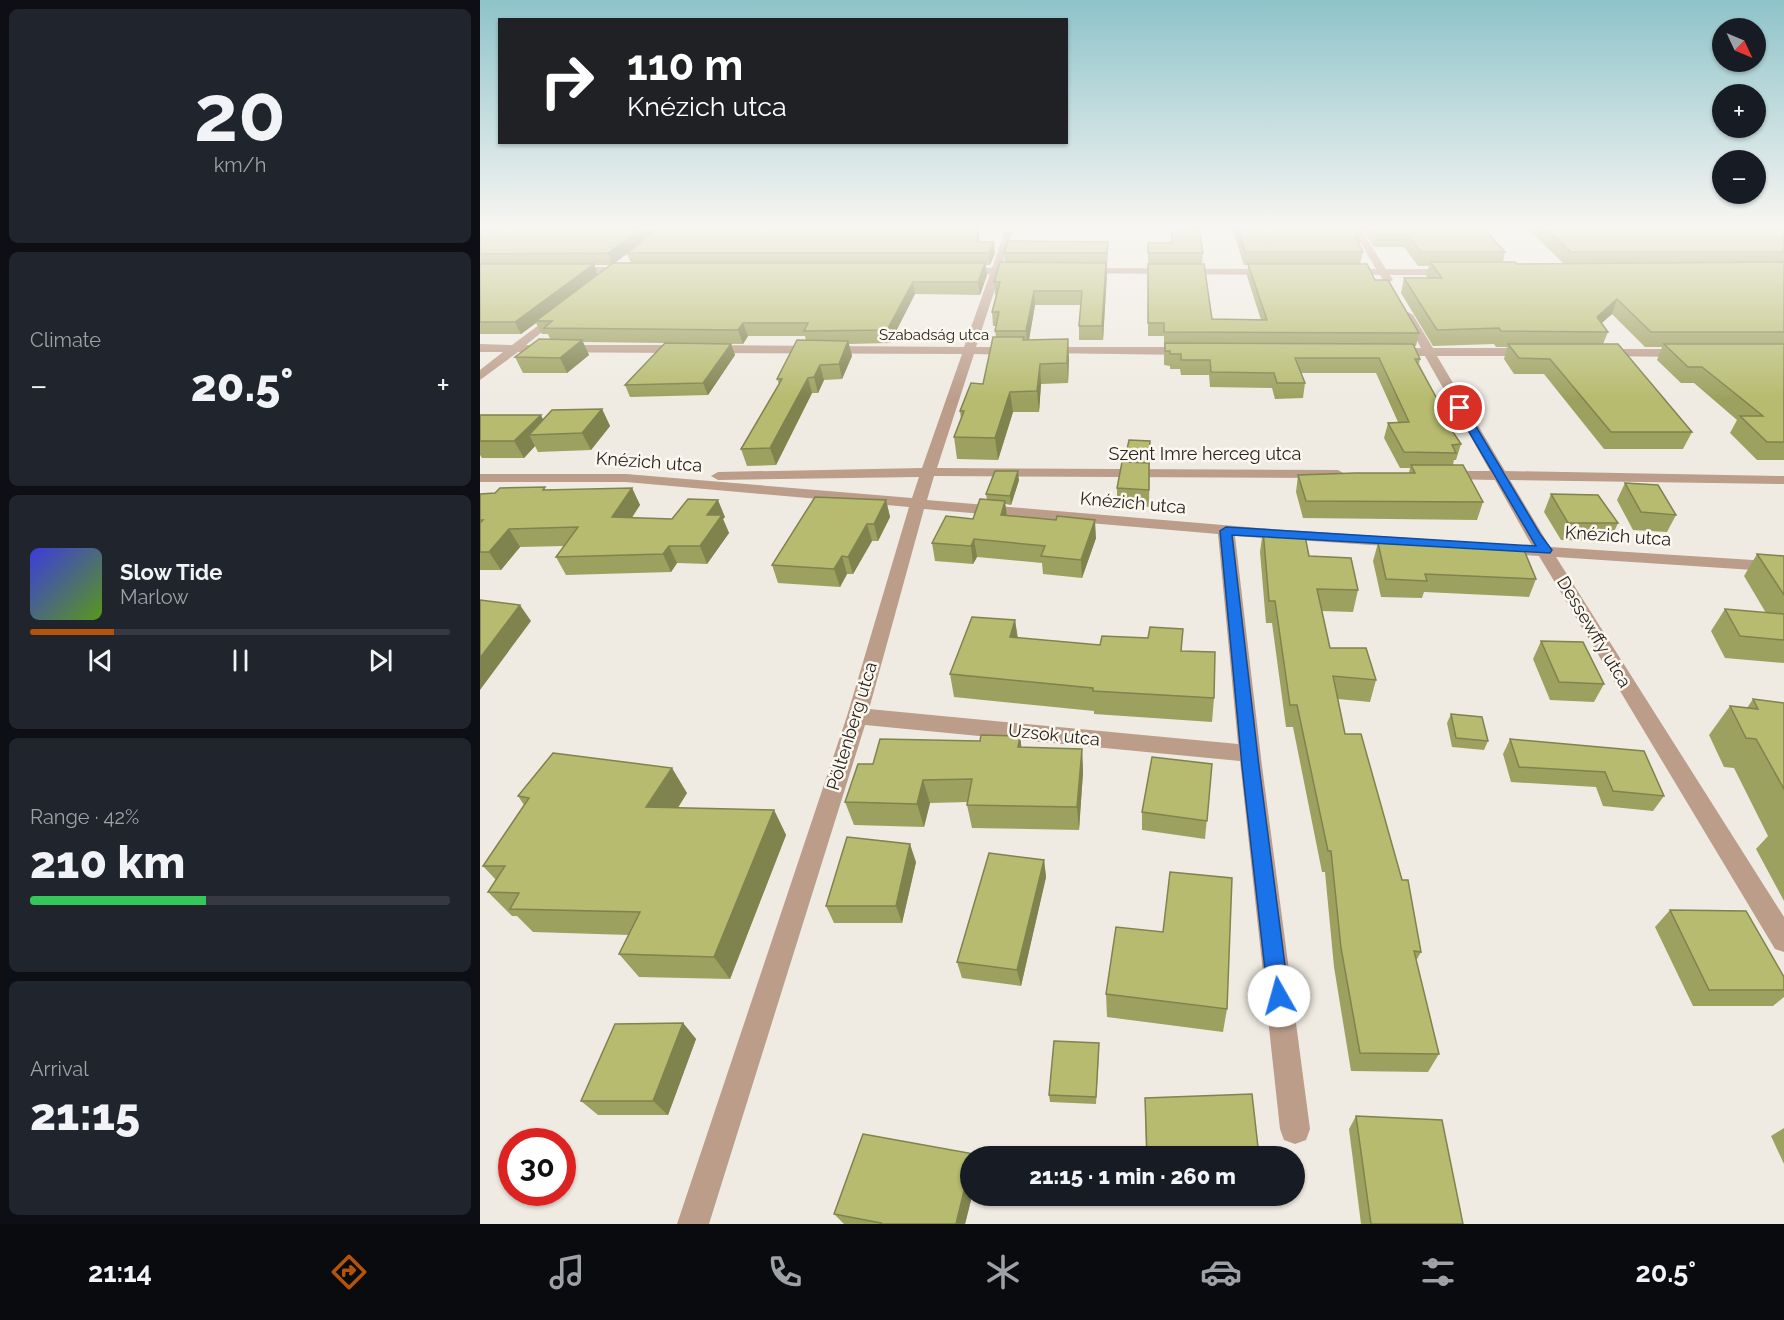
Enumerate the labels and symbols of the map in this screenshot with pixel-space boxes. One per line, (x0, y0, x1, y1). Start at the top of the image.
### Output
north arrow (1712, 18, 1766, 72)
street label: Szabadság utca (879, 326, 989, 344)
pin (1434, 382, 1485, 433)
street label: Szent Imre herceg utca (1109, 443, 1301, 464)
street label: Knézich utca (595, 447, 703, 476)
street label: Knézich utca (1079, 487, 1187, 518)
street label: Knézich utca (1564, 521, 1672, 550)
street label: Dessewffy utca (1553, 572, 1636, 691)
street label: Pöltenberg utca (822, 659, 881, 793)
street label: Uzsok utca (1007, 719, 1101, 750)
position arrow (1247, 964, 1311, 1028)
speed limit sign: 30 (498, 1128, 576, 1206)

